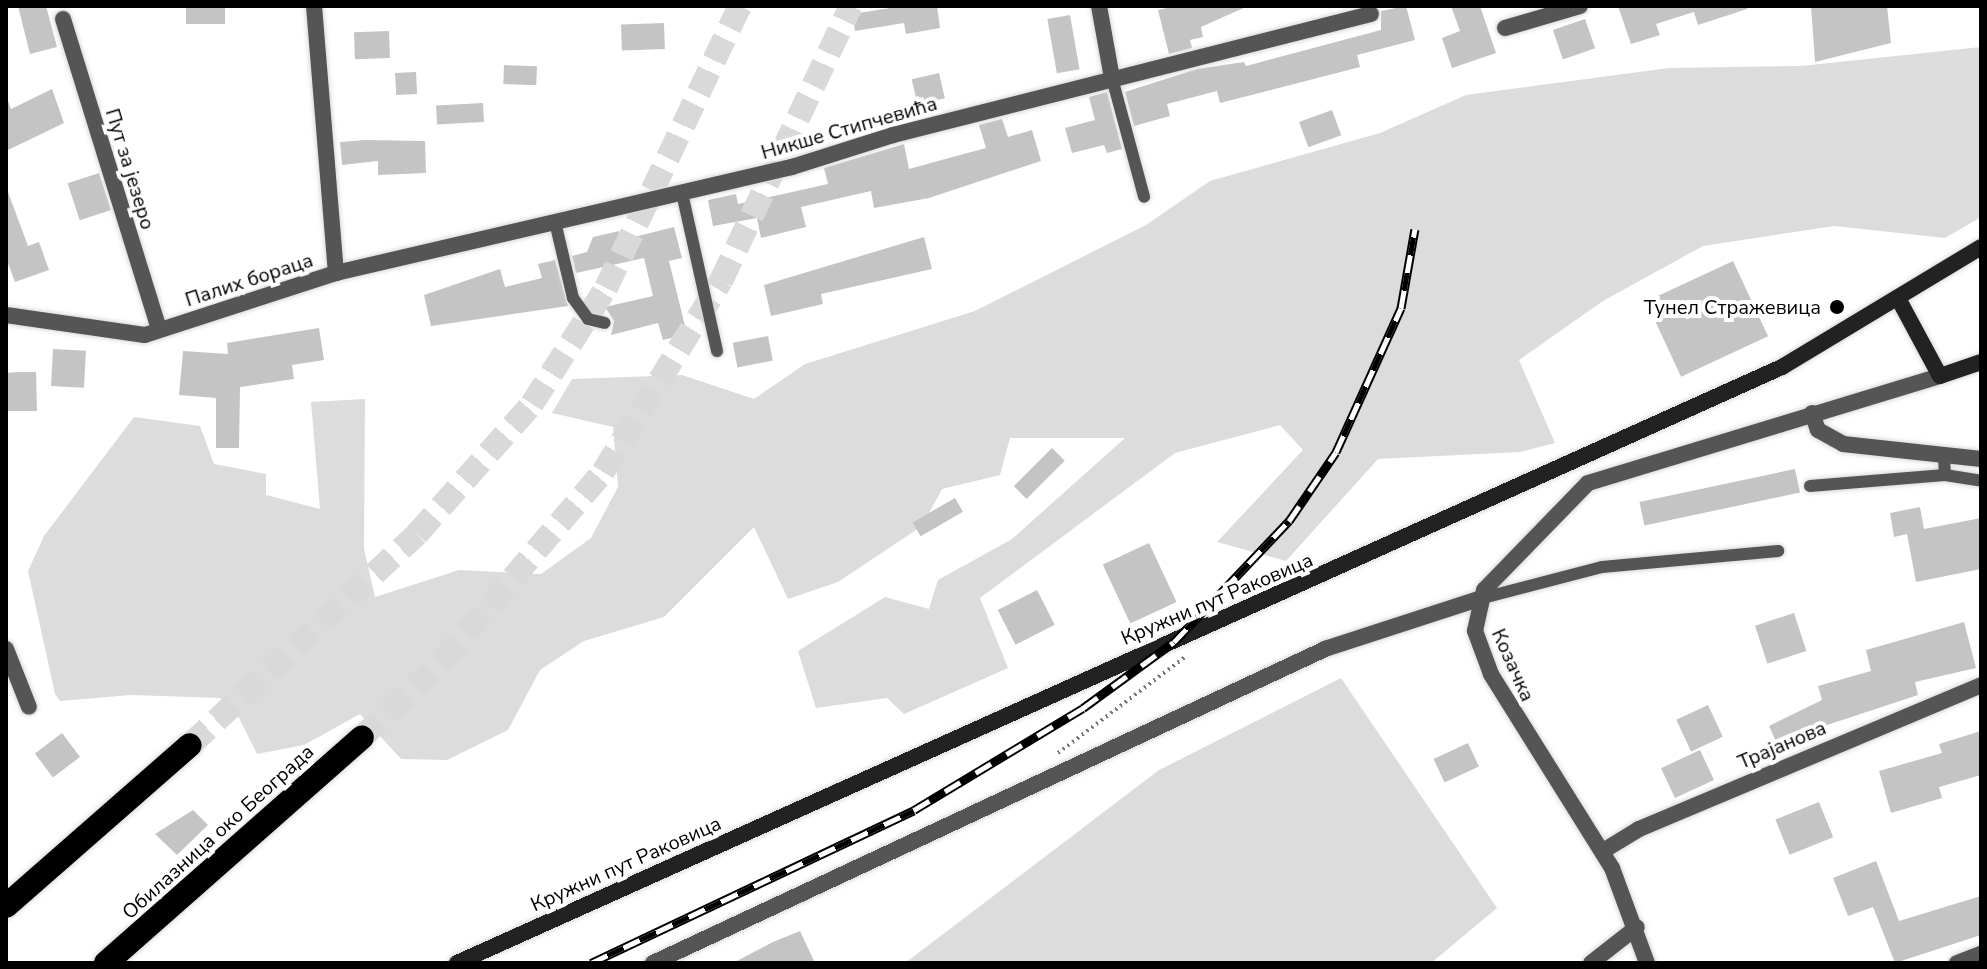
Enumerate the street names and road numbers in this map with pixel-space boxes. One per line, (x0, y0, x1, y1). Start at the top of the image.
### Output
street label: Никше Стипчевића (758, 91, 940, 165)
street label: Пут за језеро (100, 106, 160, 232)
street label: Палих бораца (182, 248, 316, 312)
street label: Кружни пут Раковица (1118, 548, 1316, 650)
street label: Козачка (1486, 625, 1540, 705)
street label: Трајанова (1734, 716, 1830, 774)
street label: Обилазница око Београда (117, 740, 319, 924)
street label: Кружни пут Раковица (527, 811, 725, 917)

